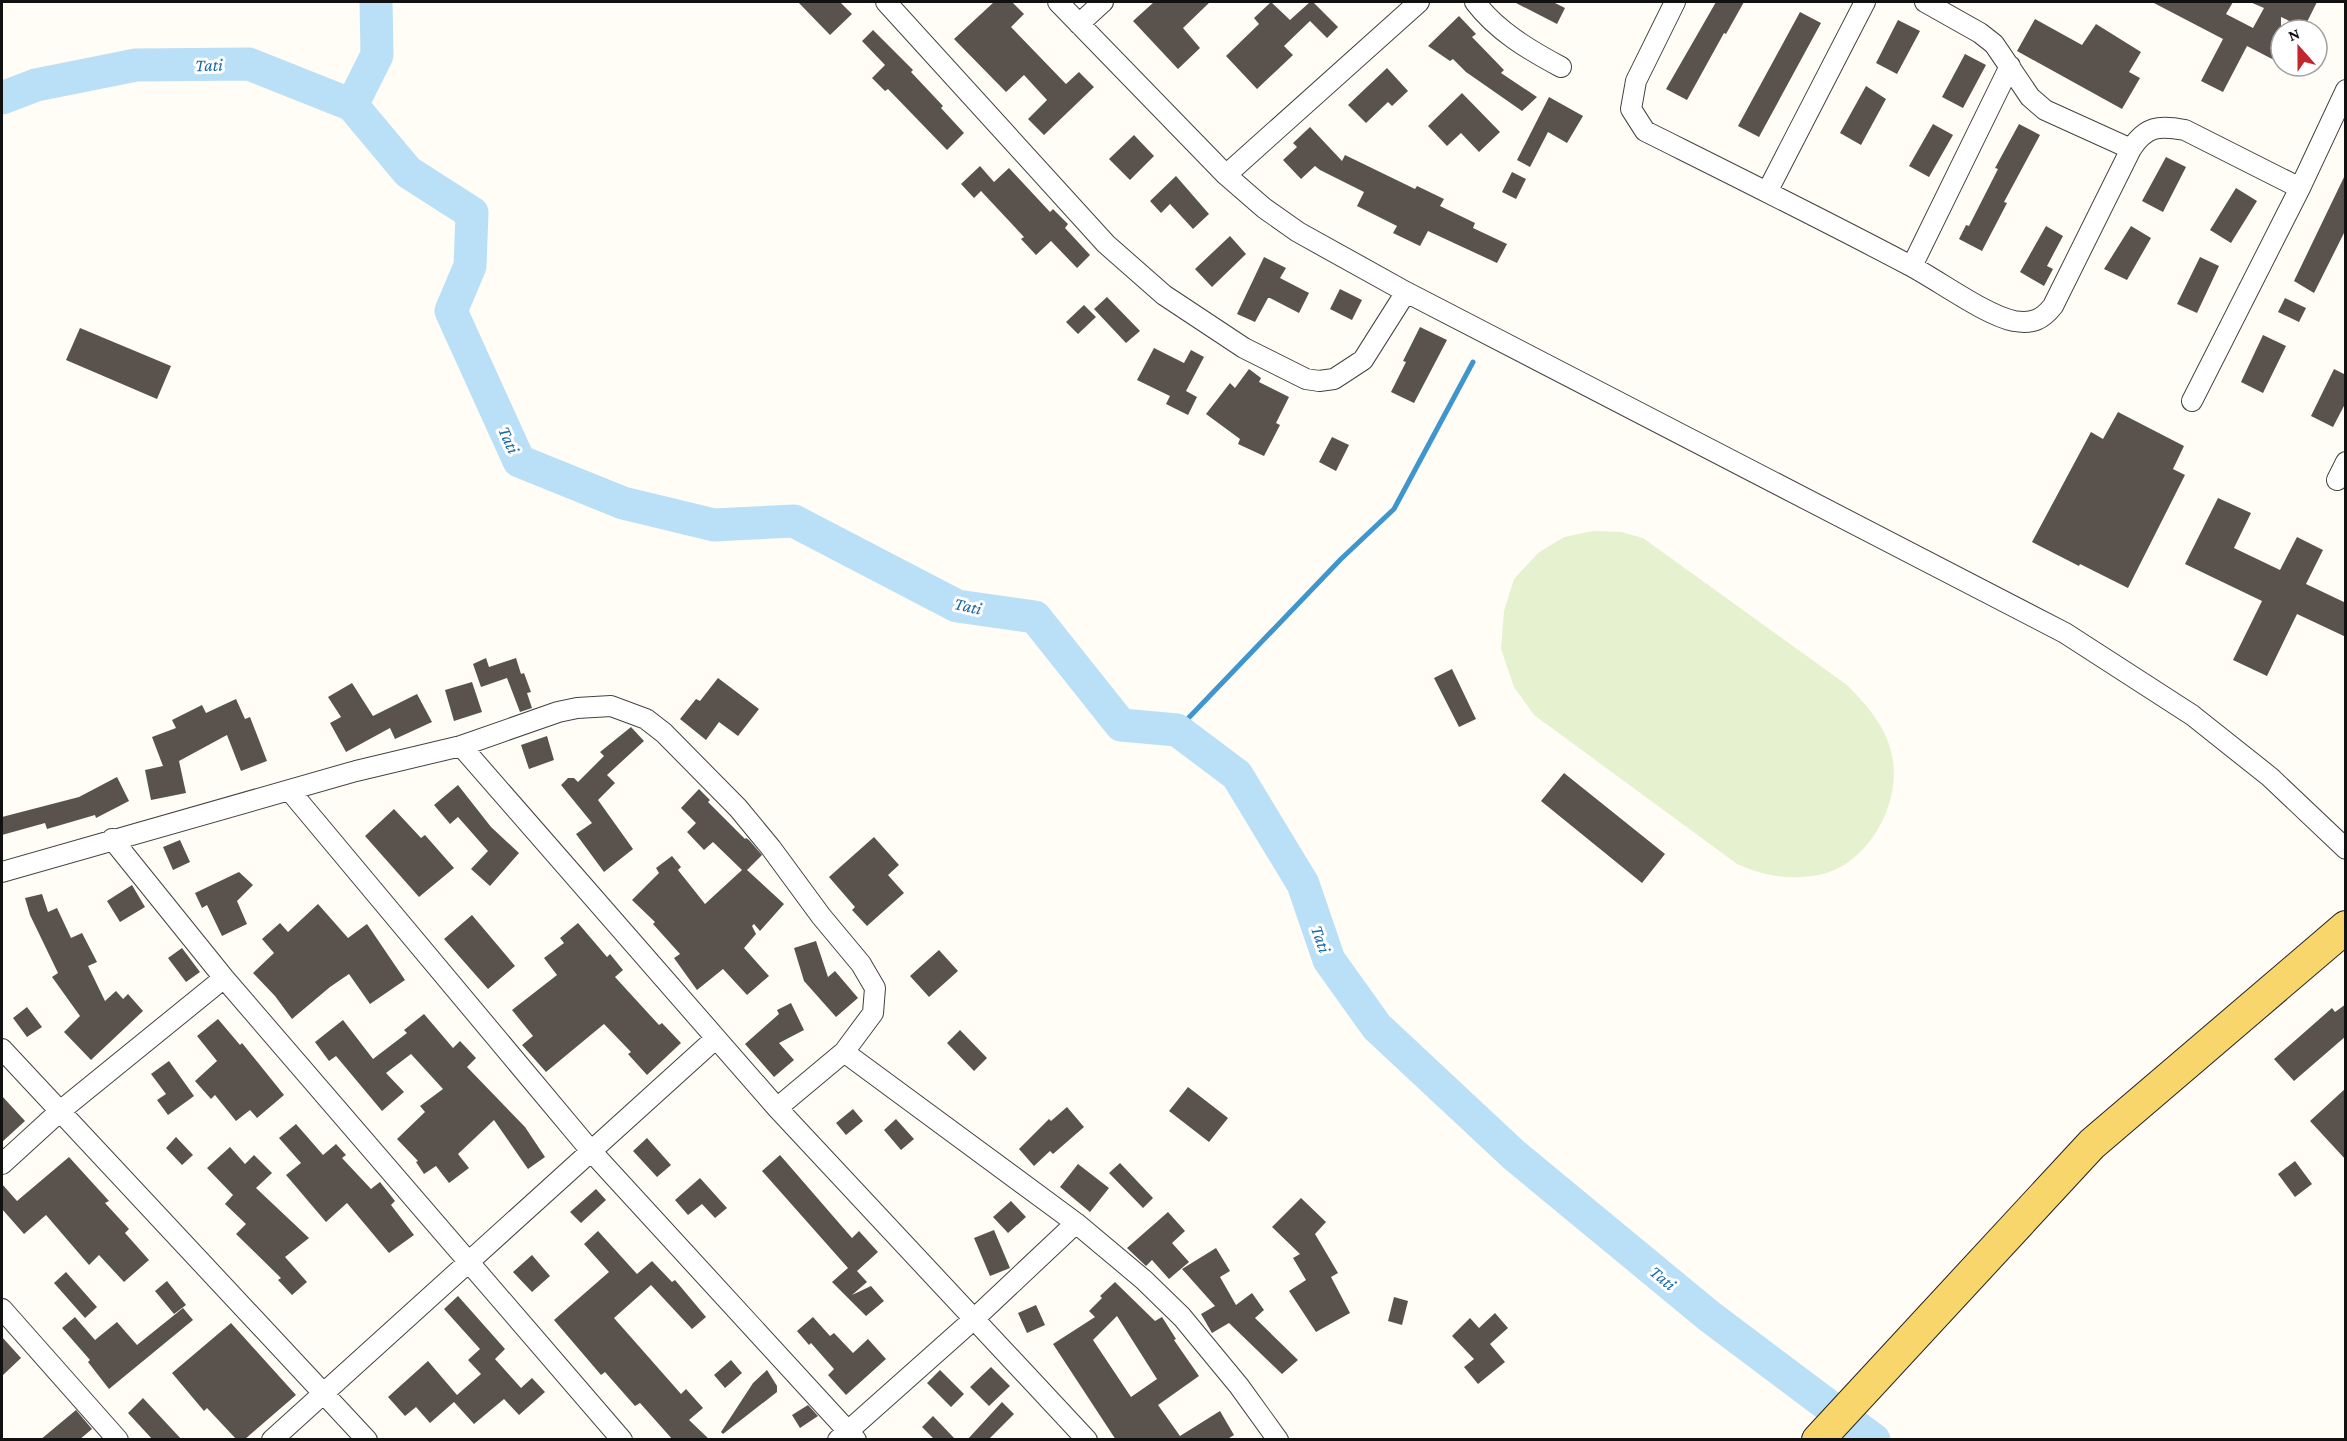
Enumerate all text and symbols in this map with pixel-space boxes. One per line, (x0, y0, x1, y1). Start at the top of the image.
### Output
north arrow (2269, 18, 2329, 78)
text: N (2286, 25, 2302, 44)
water label: Tati (195, 55, 223, 75)
water label: Tati (494, 423, 524, 457)
water label: Tati (952, 593, 984, 619)
water label: Tati (1307, 923, 1335, 955)
water label: Tati (1646, 1261, 1680, 1295)

